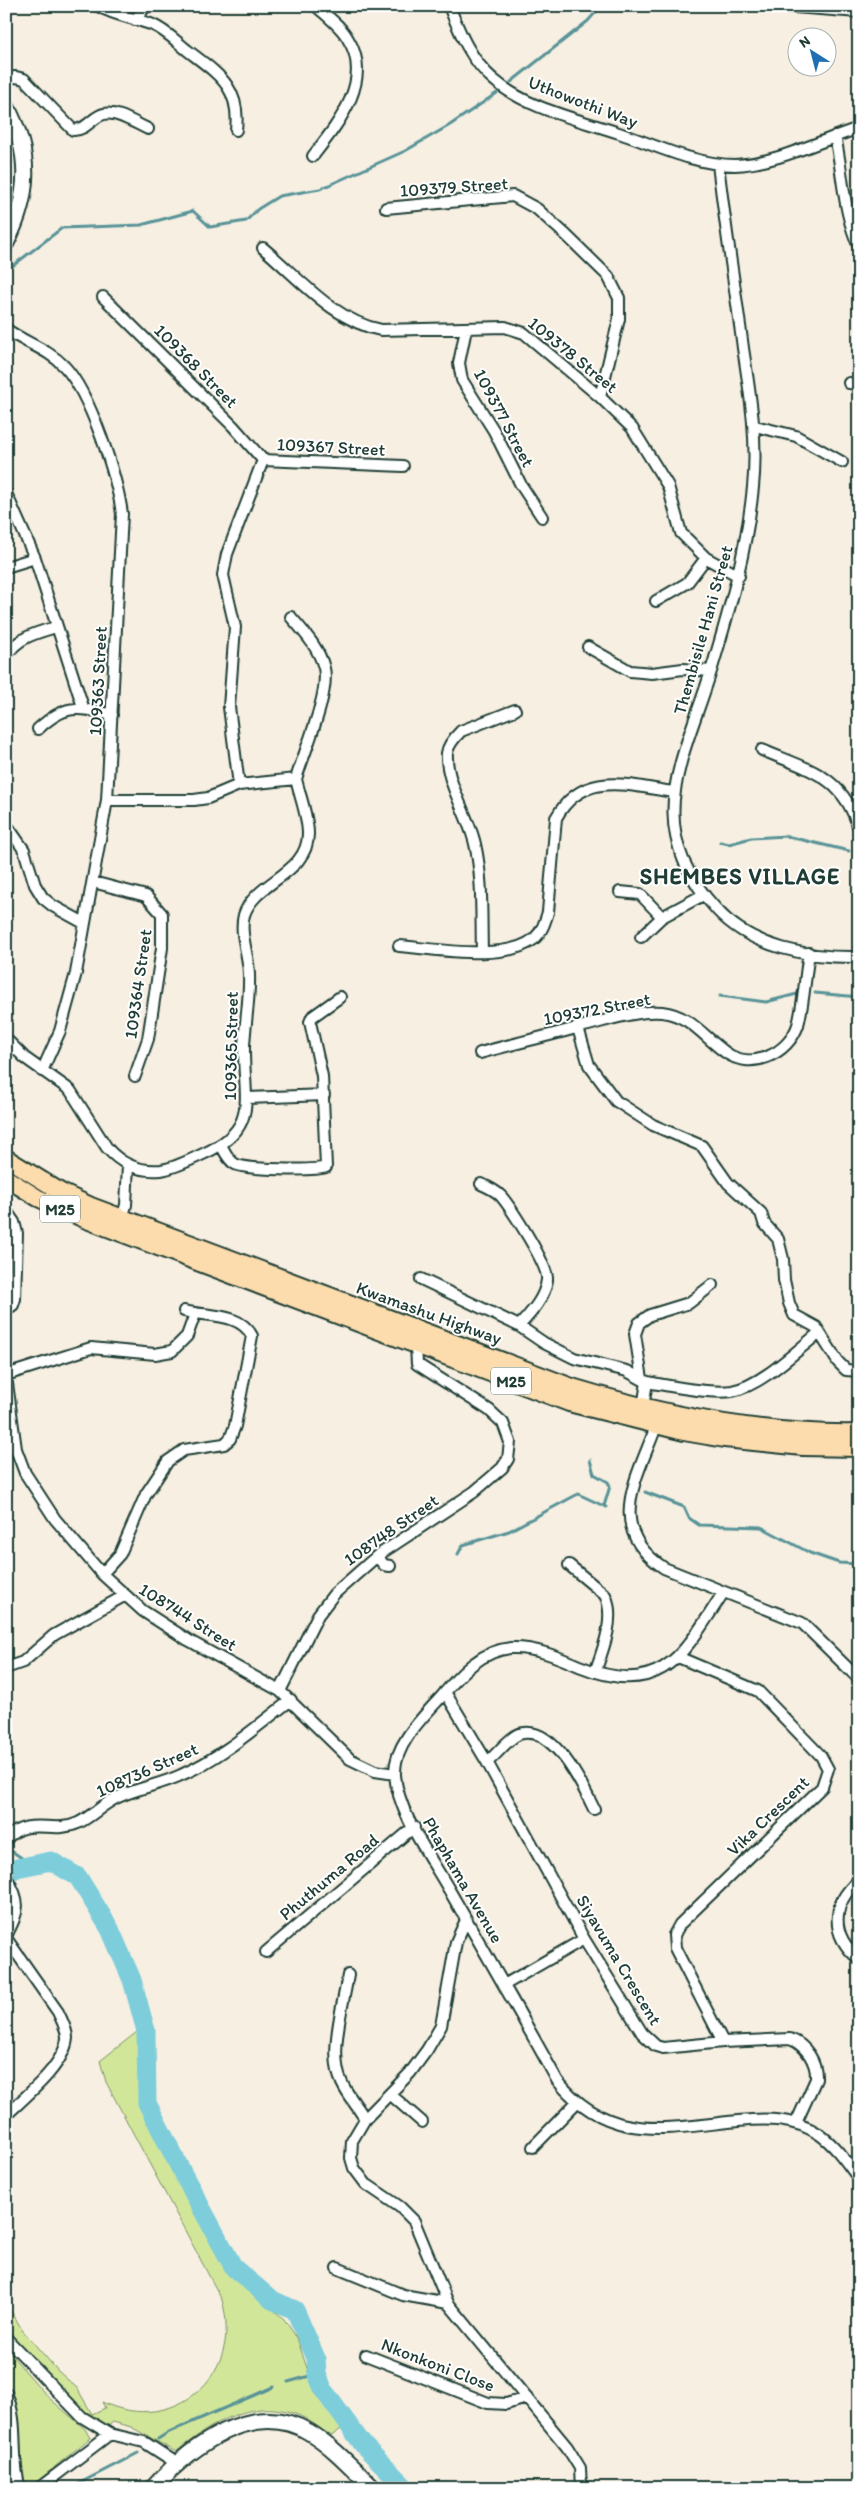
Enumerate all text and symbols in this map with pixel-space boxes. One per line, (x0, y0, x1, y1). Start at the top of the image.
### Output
north arrow (788, 28, 838, 78)
text: N (796, 32, 813, 52)
street label: Uthowothi Way (525, 71, 641, 133)
street label: 109379 Street (399, 172, 509, 202)
street label: 109378 Street (524, 312, 622, 398)
street label: 109368 Street (149, 319, 243, 413)
street label: 109377 Street (469, 365, 539, 471)
street label: 109367 Street (276, 433, 386, 461)
street label: Thembisile Hani Street (668, 543, 738, 717)
street label: 109363 Street (84, 625, 112, 736)
district label: SHEMBES VILLAGE (640, 863, 840, 890)
street label: 109364 Street (119, 927, 157, 1040)
street label: 109372 Street (542, 988, 653, 1030)
street label: 109365 Street (219, 991, 243, 1101)
road number: M25 (40, 1196, 80, 1222)
street label: Kwamashu Highway (353, 1276, 505, 1350)
road number: M25 (491, 1368, 531, 1394)
street label: 108748 Street (339, 1489, 443, 1571)
street label: 108744 Street (135, 1578, 241, 1656)
street label: 108736 Street (93, 1738, 202, 1802)
street label: Vika Crescent (722, 1771, 814, 1861)
street label: Phaphama Avenue (418, 1813, 508, 1947)
street label: Phuthuma Road (275, 1829, 383, 1925)
street label: Siyavuma Crescent (571, 1891, 667, 2029)
street label: Nkonkoni Close (378, 2333, 498, 2397)

